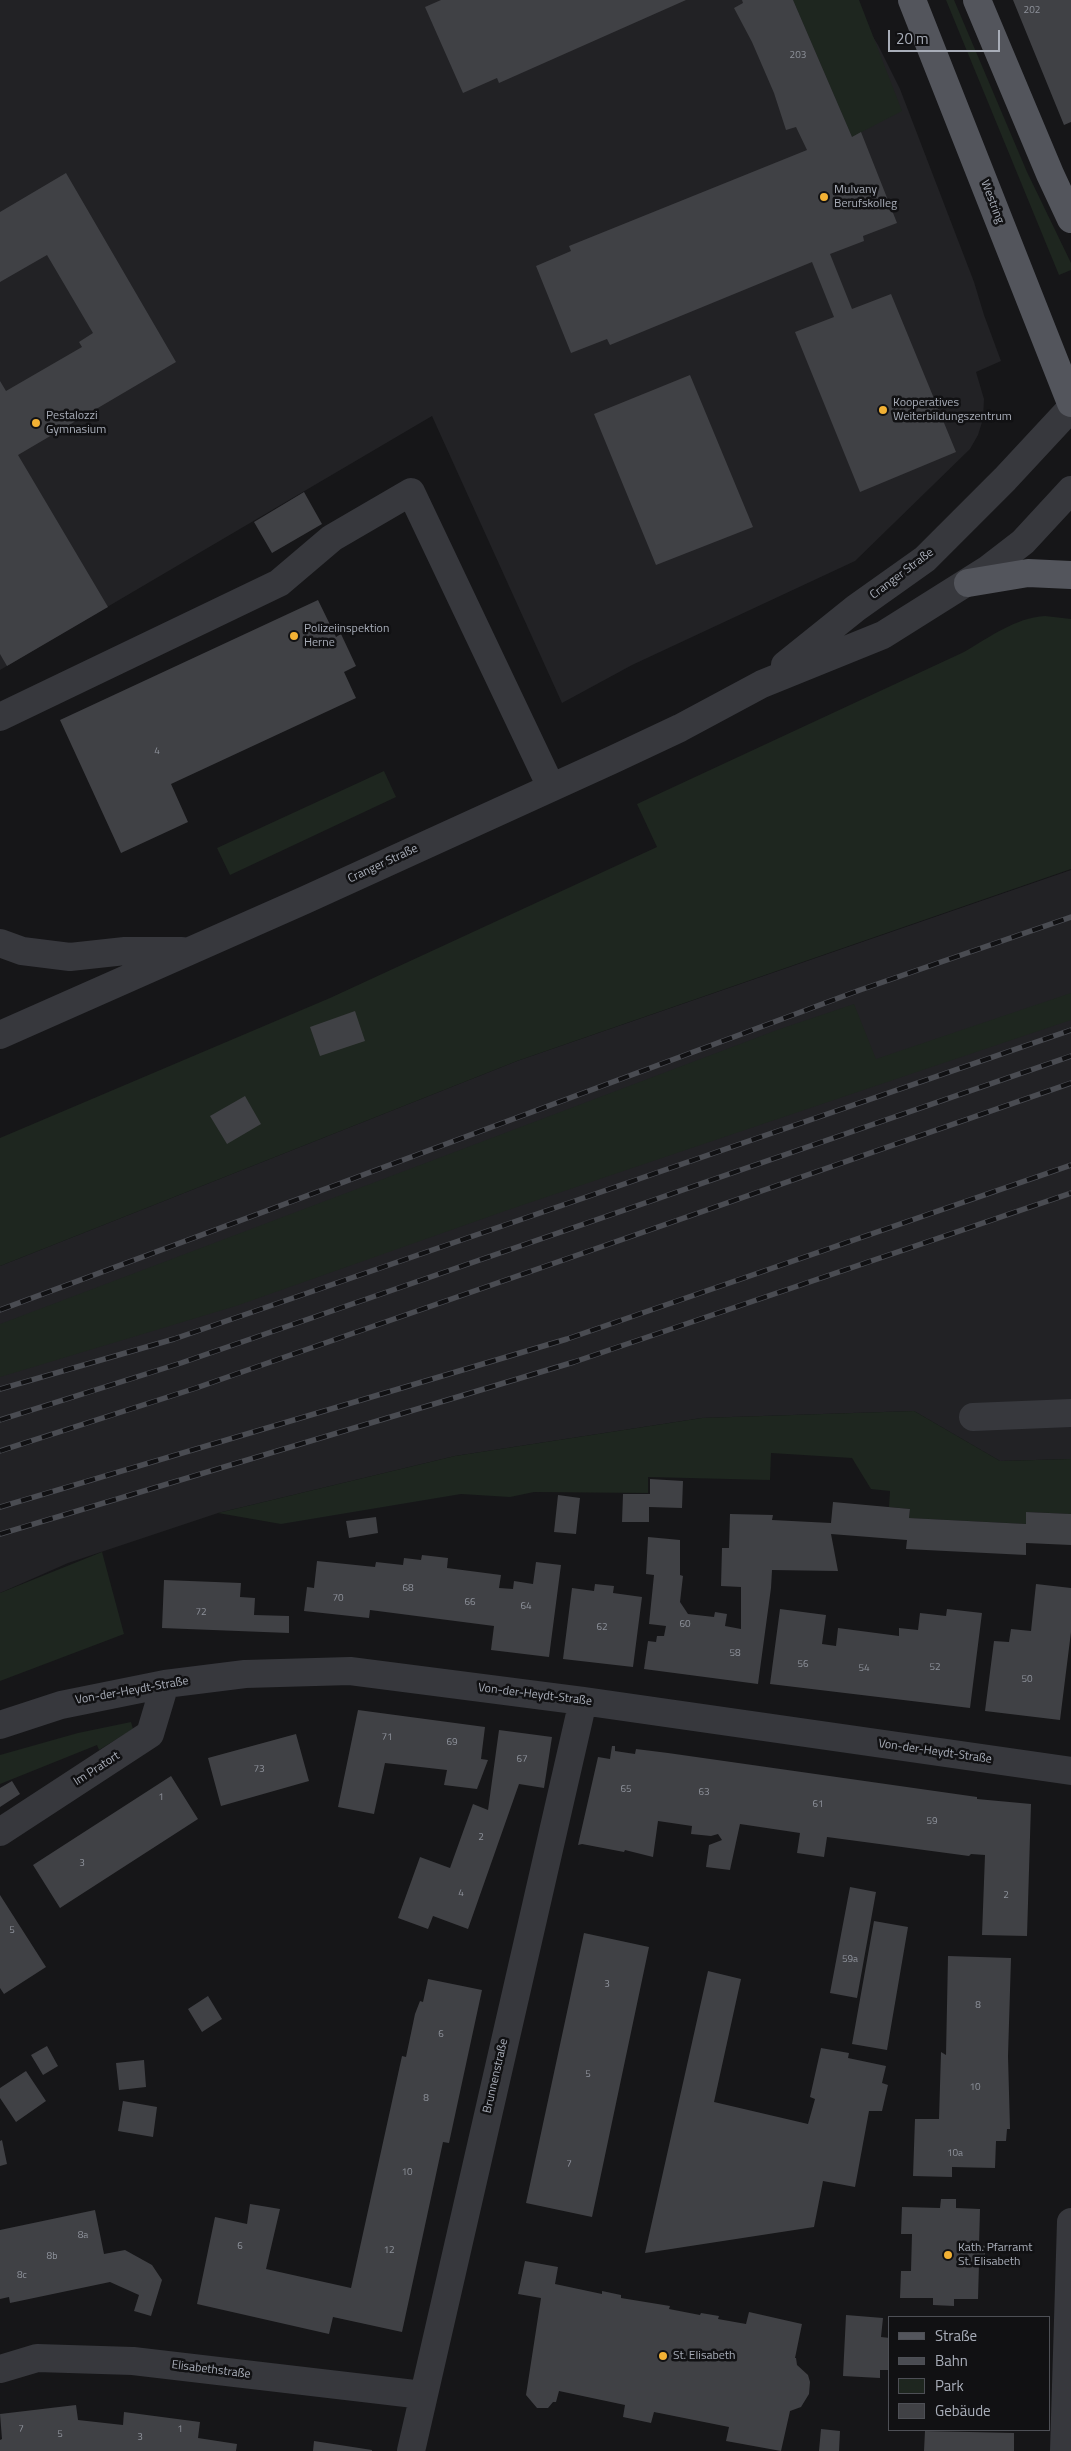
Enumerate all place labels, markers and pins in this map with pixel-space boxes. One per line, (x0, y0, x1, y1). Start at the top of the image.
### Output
place label: Mulvany Berufskolleg (834, 183, 897, 211)
marker: Mulvany Berufskolleg (818, 191, 830, 203)
place label: Kooperatives Weiterbildungszentrum (893, 396, 1012, 424)
marker: Kooperatives Weiterbildungszentrum (877, 404, 889, 416)
place label: Pestalozzi Gymnasium (46, 409, 106, 437)
marker: Pestalozzi Gymnasium (30, 417, 42, 429)
place label: Polizeiinspektion Herne (304, 622, 389, 650)
marker: Polizeiinspektion Herne (288, 630, 300, 642)
place label: Kath. Pfarramt St. Elisabeth (958, 2241, 1032, 2269)
marker: Kath. Pfarramt St. Elisabeth (942, 2249, 954, 2261)
place label: St. Elisabeth (673, 2349, 735, 2363)
marker: St. Elisabeth (657, 2350, 669, 2362)

